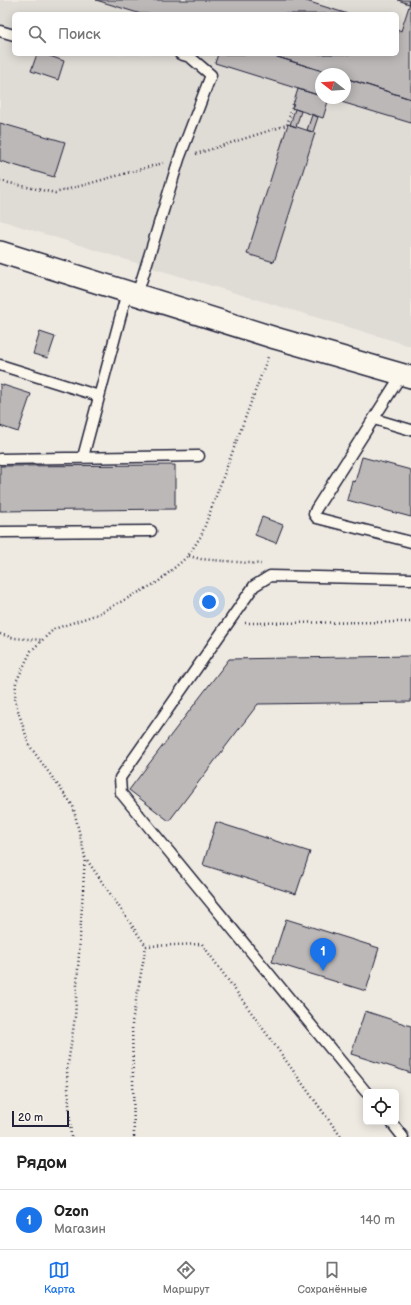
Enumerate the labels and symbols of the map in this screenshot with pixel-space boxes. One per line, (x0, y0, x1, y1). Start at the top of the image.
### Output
north arrow (315, 68, 351, 104)
your location (199, 592, 219, 612)
pin: 1 (310, 938, 336, 971)
scale bar (12, 1109, 69, 1128)

